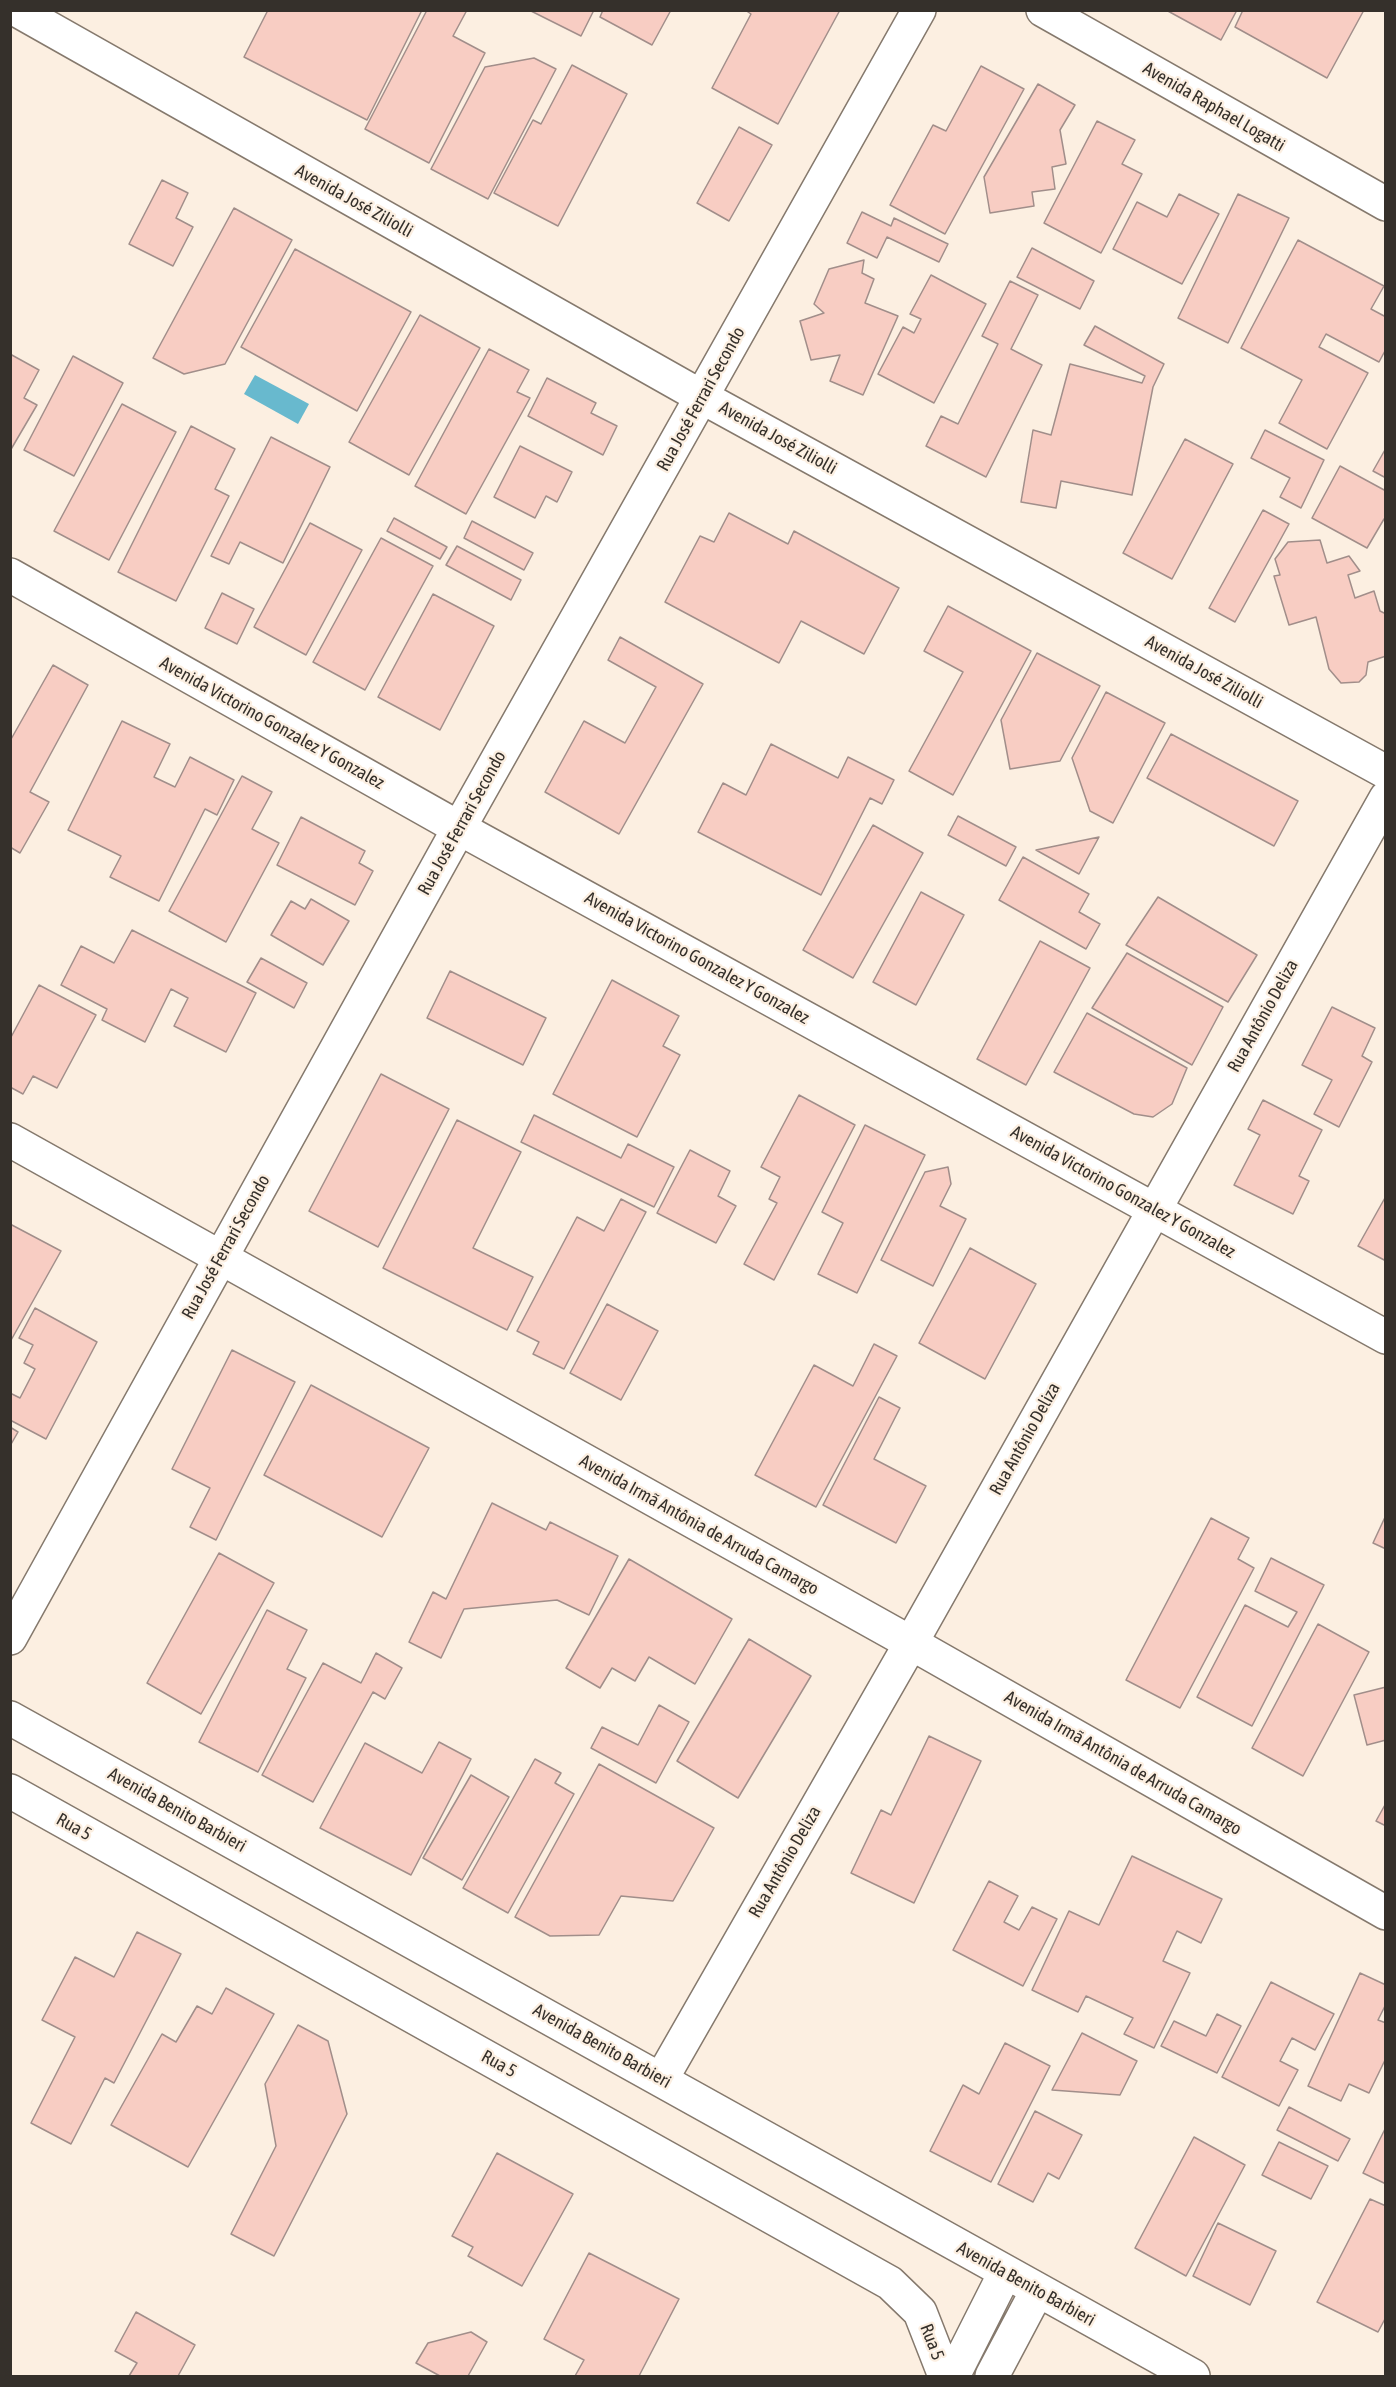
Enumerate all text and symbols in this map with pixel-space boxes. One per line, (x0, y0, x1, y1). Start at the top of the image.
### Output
street label: Avenida Raphael Logatti (1139, 58, 1289, 156)
street label: Avenida José Ziliolli (291, 160, 417, 242)
street label: Rua José Ferrari Secondo (652, 323, 750, 475)
street label: Avenida José Ziliolli (715, 397, 841, 479)
street label: Avenida José Ziliolli (1141, 631, 1267, 713)
street label: Avenida Victorino Gonzalez Y Gonzalez (156, 652, 388, 794)
street label: Rua José Ferrari Secondo (413, 747, 511, 899)
street label: Avenida Victorino Gonzalez Y Gonzalez (581, 887, 813, 1029)
street label: Rua Antônio Deliza (1223, 956, 1303, 1076)
street label: Avenida Victorino Gonzalez Y Gonzalez (1007, 1121, 1239, 1263)
street label: Rua José Ferrari Secondo (177, 1171, 275, 1323)
street label: Rua Antônio Deliza (985, 1379, 1065, 1499)
street label: Avenida Irmã Antônia de Arruda Camargo (576, 1450, 822, 1600)
street label: Avenida Irmã Antônia de Arruda Camargo (1001, 1686, 1245, 1840)
street label: Avenida Benito Barbieri (104, 1763, 250, 1857)
street label: Rua Antônio Deliza (744, 1802, 826, 1922)
street label: Rua 5 (53, 1809, 95, 1845)
street label: Avenida Benito Barbieri (529, 1999, 675, 2093)
street label: Rua 5 (478, 2046, 520, 2082)
street label: Avenida Benito Barbieri (953, 2237, 1099, 2331)
street label: Rua 5 (915, 2321, 949, 2363)

